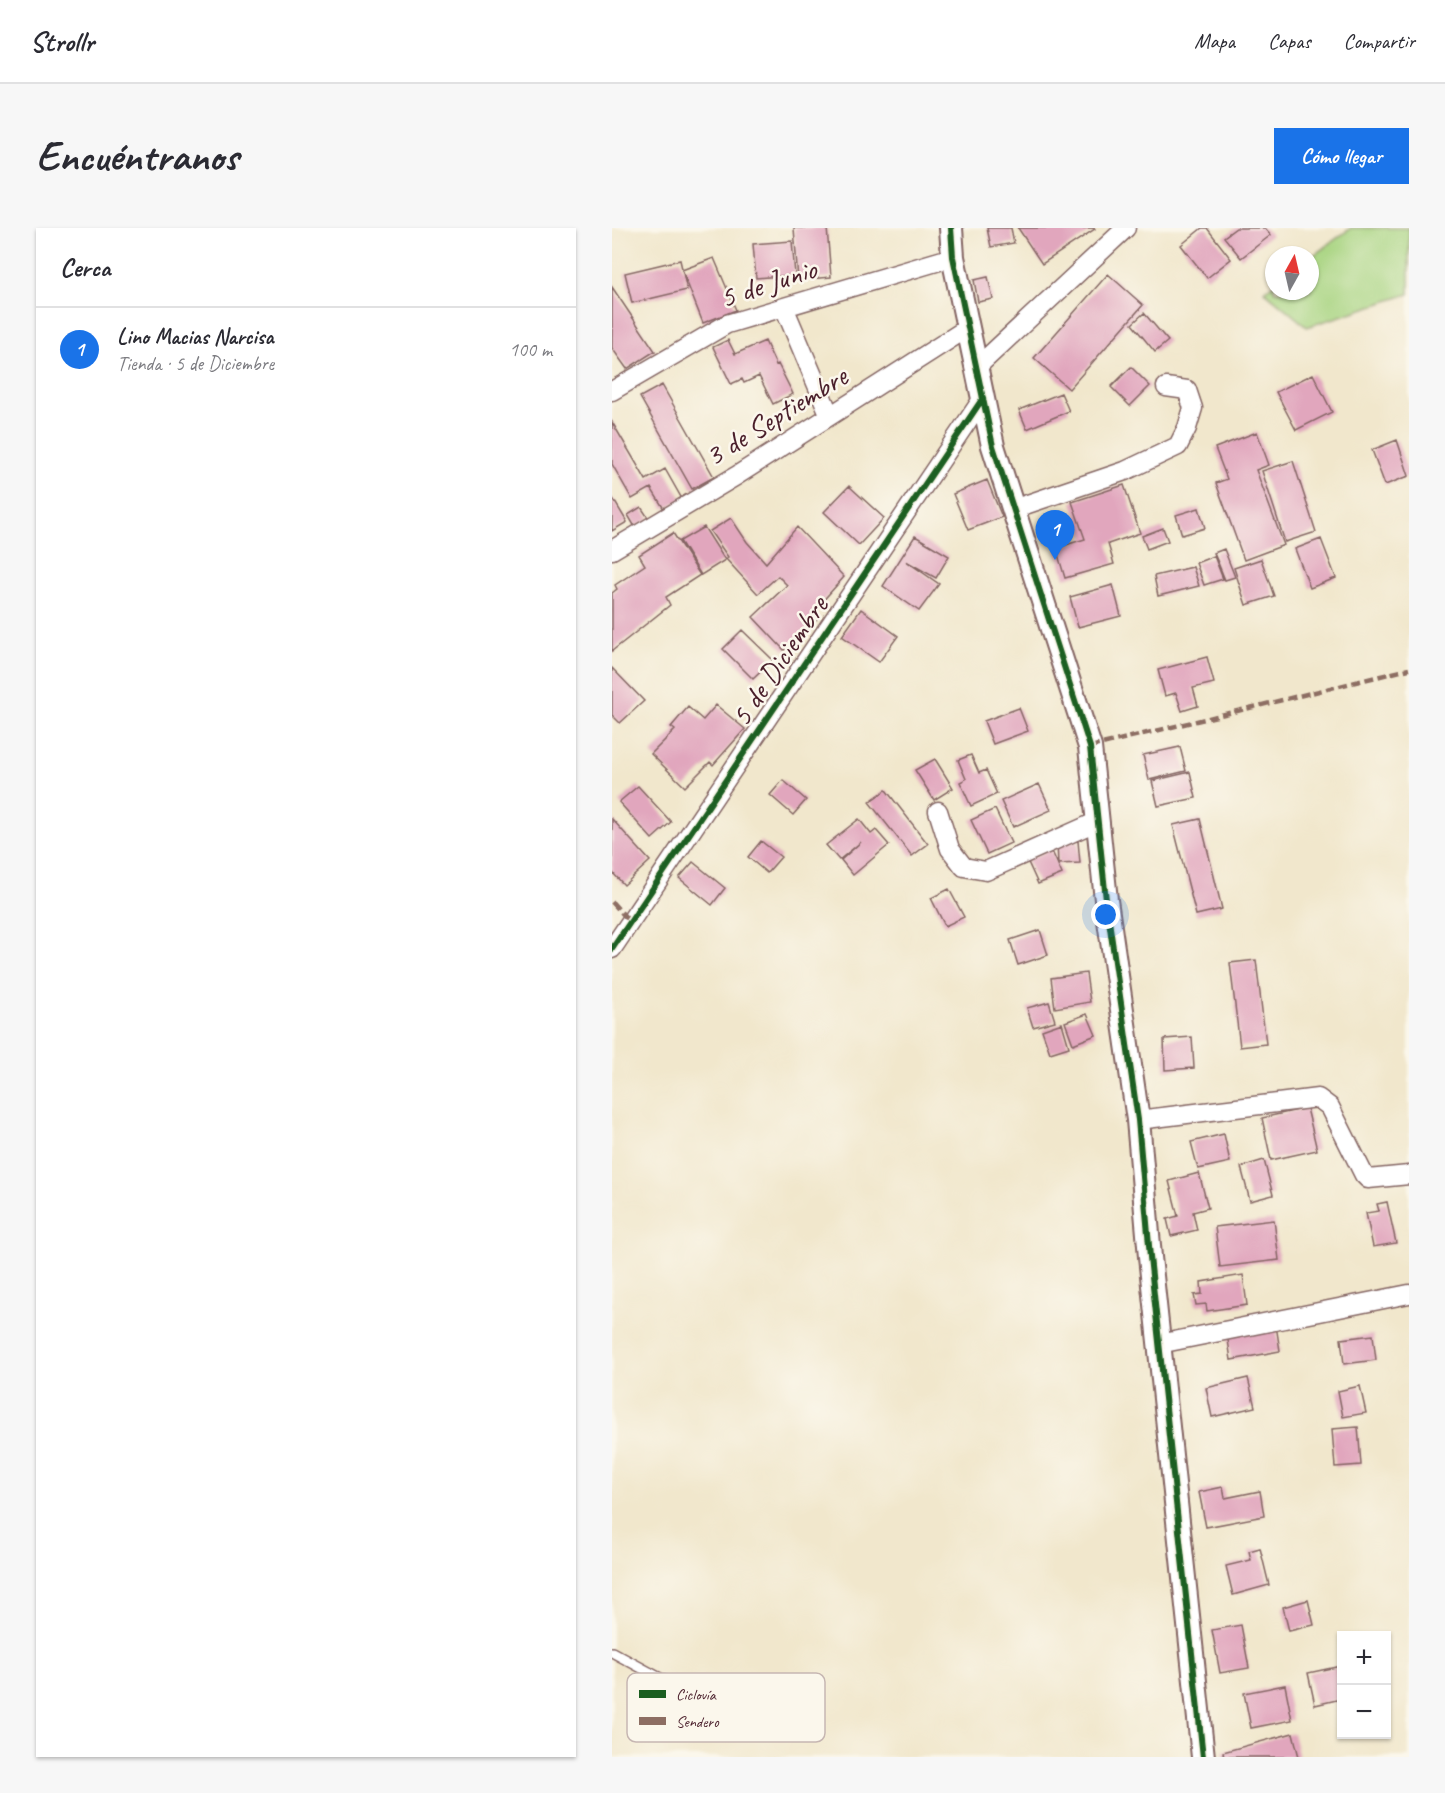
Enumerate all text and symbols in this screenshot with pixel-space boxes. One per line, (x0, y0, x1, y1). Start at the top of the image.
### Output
text: Strollr (30, 24, 94, 59)
text: Mapa (1194, 28, 1235, 54)
text: Capas (1268, 28, 1311, 54)
text: Compartir (1344, 28, 1415, 54)
button: Cómo llegar (1274, 128, 1409, 184)
text: Encuéntranos (36, 130, 238, 183)
north arrow (1265, 246, 1319, 300)
street label: 5 de Junio (715, 249, 823, 316)
text: Cerca (60, 251, 110, 284)
text: Lino Macias Narcisa (117, 323, 274, 351)
text: 1 (75, 337, 84, 362)
text: 100 m (509, 337, 552, 362)
text: Tienda · 5 de Diciembre (117, 351, 274, 376)
street label: 3 de Septiembre (698, 356, 856, 475)
pin: 1 (1036, 510, 1074, 560)
street label: 5 de Diciembre (722, 587, 838, 733)
your location (1091, 900, 1120, 929)
map controls (1337, 1631, 1391, 1739)
button: + (1337, 1631, 1391, 1685)
legend (627, 1673, 825, 1742)
text: Ciclovía (676, 1685, 717, 1705)
button: − (1337, 1685, 1391, 1739)
text: Sendero (676, 1712, 720, 1732)

